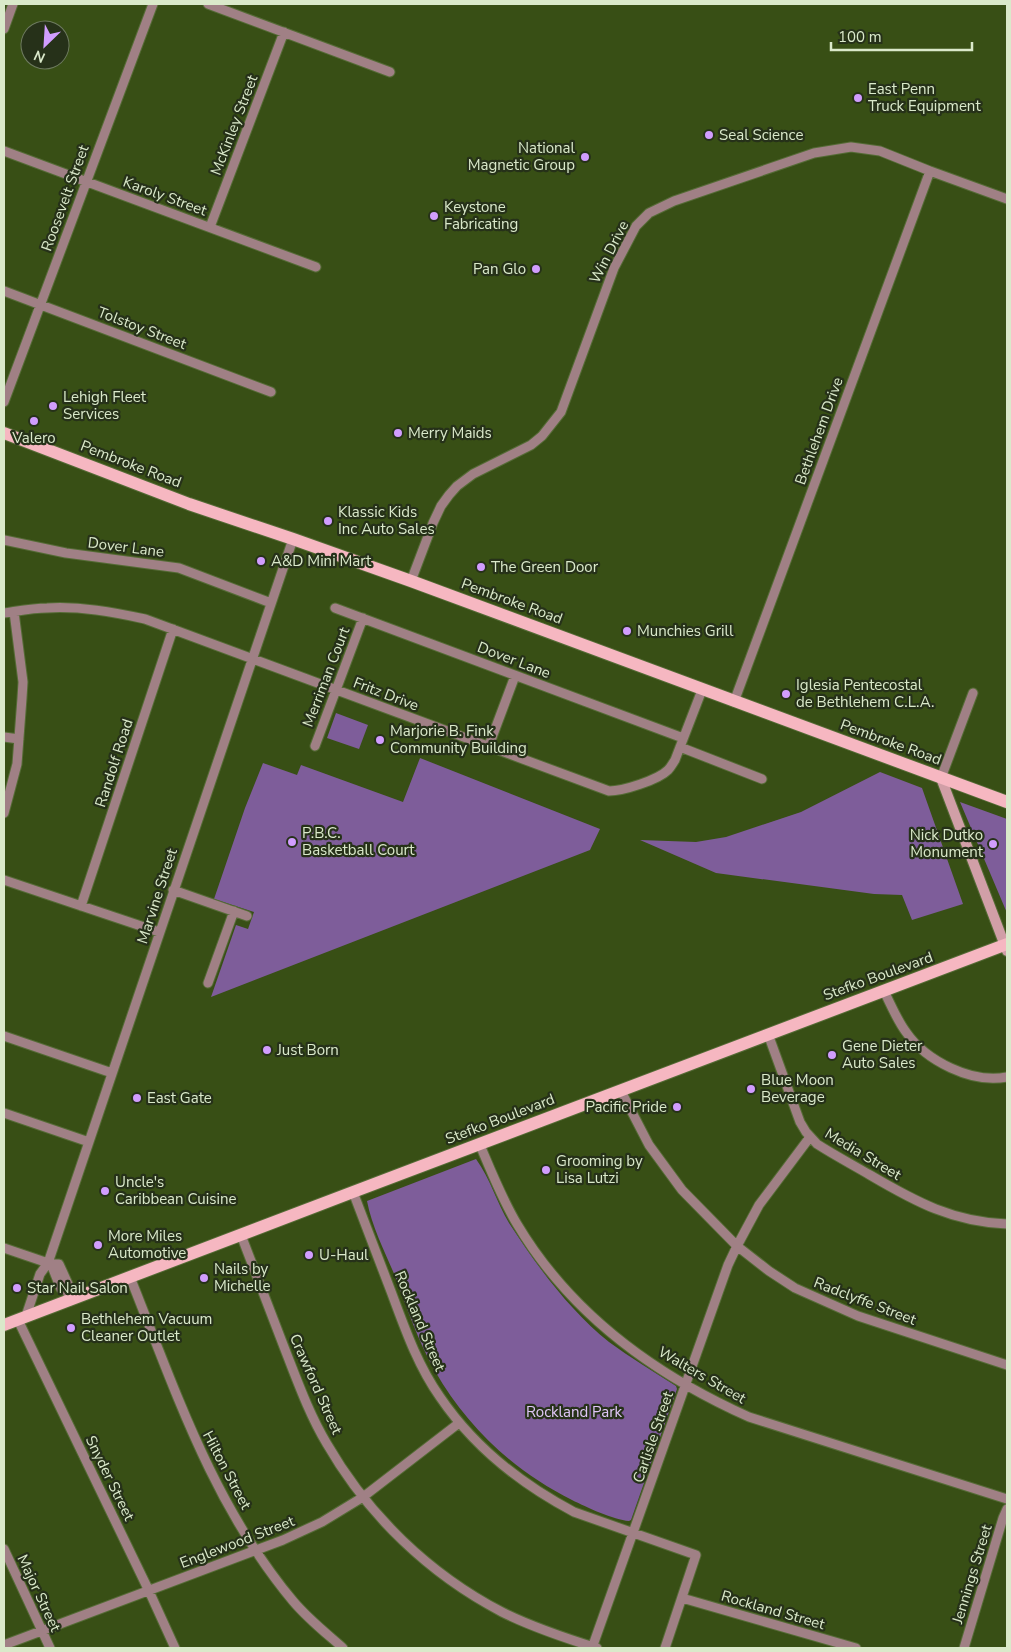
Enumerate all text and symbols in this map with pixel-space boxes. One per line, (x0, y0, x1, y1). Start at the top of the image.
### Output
north arrow (20, 20, 70, 70)
scale bar (831, 20, 972, 52)
text: 100 m (838, 27, 882, 47)
text: N (31, 46, 48, 67)
street label: McKinley Street (206, 71, 263, 178)
place label: East Penn Truck Equipment (868, 79, 981, 116)
marker: East Penn Truck Equipment (852, 92, 864, 104)
place label: Seal Science (719, 125, 803, 145)
marker: Seal Science (703, 129, 715, 141)
place label: National Magnetic Group (468, 138, 576, 175)
street label: Roosevelt Street (37, 141, 94, 254)
marker: National Magnetic Group (579, 151, 591, 163)
street label: Karoly Street (120, 172, 210, 221)
place label: Keystone Fabricating (444, 197, 518, 234)
marker: Keystone Fabricating (428, 210, 440, 222)
street label: Win Drive (585, 217, 633, 287)
place label: Pan Glo (473, 259, 526, 279)
marker: Pan Glo (530, 263, 542, 275)
street label: Tolstoy Street (95, 302, 190, 354)
street label: Bethlehem Drive (790, 374, 848, 488)
place label: Lehigh Fleet Services (63, 387, 147, 424)
marker: Lehigh Fleet Services (47, 400, 59, 412)
marker: Valero (28, 415, 40, 427)
place label: Merry Maids (408, 423, 492, 443)
marker: Merry Maids (392, 427, 404, 439)
place label: Valero (11, 428, 56, 448)
street label: Pembroke Road (78, 436, 184, 492)
place label: Klassic Kids Inc Auto Sales (338, 502, 435, 539)
marker: Klassic Kids Inc Auto Sales (322, 515, 334, 527)
street label: Dover Lane (87, 532, 165, 562)
place label: A&D Mini Mart (271, 551, 372, 571)
marker: A&D Mini Mart (255, 555, 267, 567)
place label: The Green Door (491, 557, 599, 577)
marker: The Green Door (475, 561, 487, 573)
street label: Pembroke Road (459, 573, 565, 629)
place label: Munchies Grill (637, 621, 734, 641)
street label: Merriman Court (298, 623, 355, 730)
marker: Munchies Grill (621, 625, 633, 637)
street label: Dover Lane (475, 637, 553, 683)
street label: Fritz Drive (350, 672, 422, 716)
place label: Iglesia Pentecostal de Bethlehem C.L.A. (796, 675, 934, 712)
marker: Iglesia Pentecostal de Bethlehem C.L.A. (780, 688, 792, 700)
street label: Pembroke Road (838, 714, 944, 770)
street label: Randolf Road (90, 716, 138, 810)
place label: Marjorie B. Fink Community Building (390, 721, 527, 758)
marker: Marjorie B. Fink Community Building (374, 734, 386, 746)
place label: P.B.C. Basketball Court (302, 823, 415, 860)
place label: Nick Dutko Monument (910, 825, 984, 862)
marker: P.B.C. Basketball Court (286, 836, 298, 848)
marker: Nick Dutko Monument (987, 838, 999, 850)
street label: Marvine Street (132, 845, 182, 946)
street label: Stefko Boulevard (820, 947, 936, 1005)
place label: Gene Dieter Auto Sales (842, 1036, 923, 1073)
place label: Just Born (276, 1040, 339, 1060)
marker: Just Born (261, 1044, 273, 1056)
marker: Gene Dieter Auto Sales (826, 1049, 838, 1061)
place label: Blue Moon Beverage (761, 1070, 834, 1107)
marker: Blue Moon Beverage (745, 1083, 757, 1095)
place label: East Gate (147, 1088, 212, 1108)
street label: Stefko Boulevard (442, 1089, 558, 1149)
marker: East Gate (131, 1092, 143, 1104)
place label: Pacific Pride (585, 1097, 667, 1117)
marker: Pacific Pride (671, 1101, 683, 1113)
street label: Media Street (821, 1123, 906, 1185)
place label: Grooming by Lisa Lutzi (556, 1151, 643, 1188)
marker: Grooming by Lisa Lutzi (540, 1164, 552, 1176)
place label: Uncle's Caribbean Cuisine (115, 1172, 236, 1209)
marker: Uncle's Caribbean Cuisine (99, 1185, 111, 1197)
place label: More Miles Automotive (108, 1226, 186, 1263)
marker: More Miles Automotive (92, 1239, 104, 1251)
place label: U-Haul (319, 1245, 369, 1265)
marker: U-Haul (303, 1249, 315, 1261)
place label: Nails by Michelle (214, 1259, 271, 1296)
street label: Rockland Street (390, 1268, 450, 1375)
marker: Nails by Michelle (198, 1272, 210, 1284)
street label: Radclyffe Street (811, 1272, 920, 1330)
place label: Star Nail Salon (27, 1278, 128, 1298)
marker: Star Nail Salon (11, 1282, 23, 1294)
place label: Bethlehem Vacuum Cleaner Outlet (81, 1309, 212, 1346)
marker: Bethlehem Vacuum Cleaner Outlet (65, 1322, 77, 1334)
street label: Crawford Street (285, 1331, 347, 1438)
street label: Walters Street (654, 1342, 750, 1409)
street label: Carlisle Street (628, 1388, 678, 1485)
park label: Rockland Park (526, 1402, 623, 1422)
street label: Hilton Street (198, 1427, 256, 1513)
street label: Snyder Street (81, 1432, 140, 1524)
street label: Englewood Street (177, 1511, 298, 1573)
street label: Jennings Street (947, 1521, 997, 1627)
street label: Major Street (12, 1551, 66, 1635)
street label: Rockland Street (719, 1586, 828, 1635)

